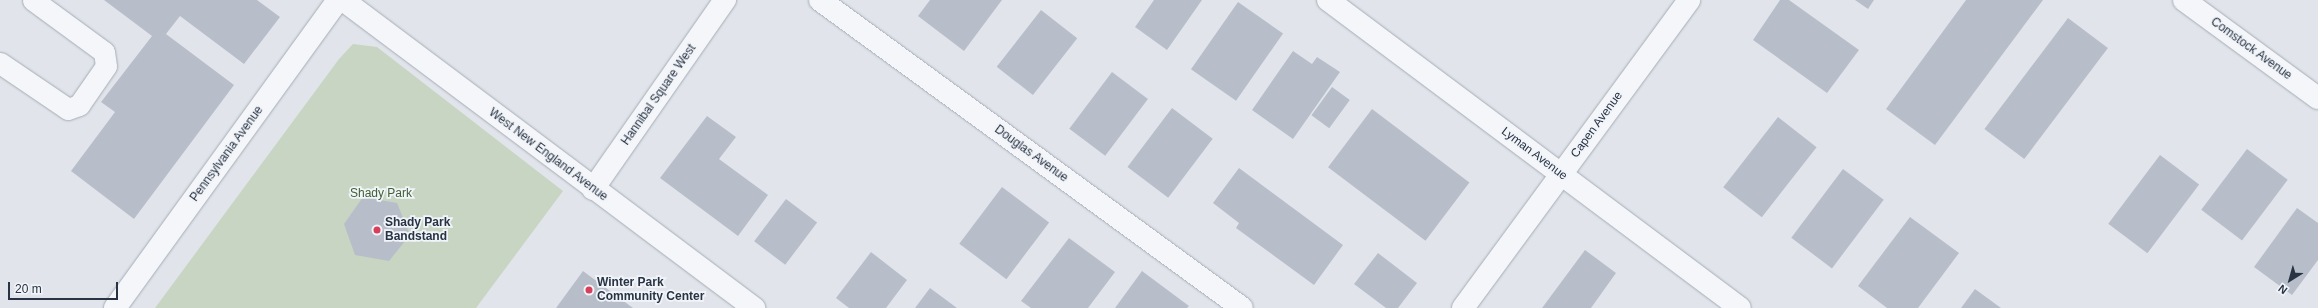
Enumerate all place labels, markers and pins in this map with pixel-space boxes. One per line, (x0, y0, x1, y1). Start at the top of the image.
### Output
place label: Shady Park Bandstand (385, 216, 450, 244)
marker: Shady Park Bandstand (372, 225, 382, 235)
place label: Winter Park Community Center (597, 276, 704, 304)
marker: Winter Park Community Center (584, 285, 594, 295)

